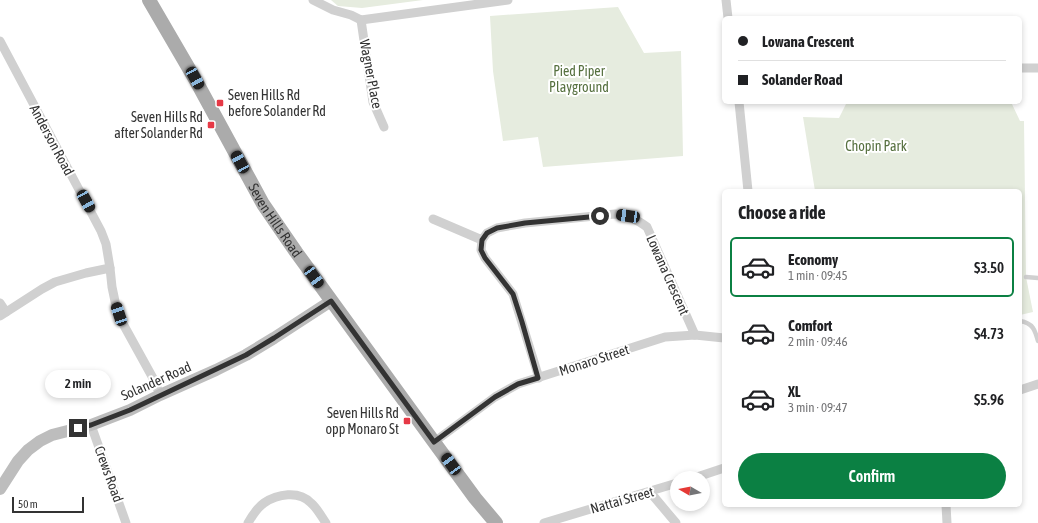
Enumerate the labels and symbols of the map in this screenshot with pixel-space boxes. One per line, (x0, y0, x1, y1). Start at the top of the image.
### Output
street label: Wagner Place (356, 38, 386, 110)
park label: Pied Piper Playground (549, 63, 609, 95)
car (184, 65, 206, 91)
place label: Seven Hills Rd before Solander Rd (228, 87, 326, 119)
marker: Seven Hills Rd before Solander Rd (215, 98, 225, 108)
street label: Anderson Road (27, 102, 77, 178)
place label: Seven Hills Rd after Solander Rd (114, 109, 203, 141)
marker: Seven Hills Rd after Solander Rd (206, 120, 216, 130)
park label: Chopin Park (845, 138, 907, 154)
car (229, 149, 251, 175)
street label: Seven Hills Road (245, 181, 305, 260)
car (75, 188, 97, 214)
route start (591, 207, 609, 225)
car (615, 208, 641, 224)
street label: Lowana Crescent (643, 233, 693, 317)
car (302, 264, 326, 290)
car (110, 301, 128, 327)
street label: Monaro Street (557, 341, 631, 379)
street label: Solander Road (118, 358, 194, 404)
callout: 2 min (45, 370, 111, 398)
place label: Seven Hills Rd opp Monaro St (325, 405, 399, 437)
marker: Seven Hills Rd opp Monaro St (402, 416, 412, 426)
route end (69, 419, 87, 437)
street label: Crews Road (91, 444, 127, 504)
car (439, 451, 463, 477)
north arrow (670, 471, 710, 511)
street label: Nattai Street (588, 483, 656, 517)
scale bar (12, 495, 84, 514)

